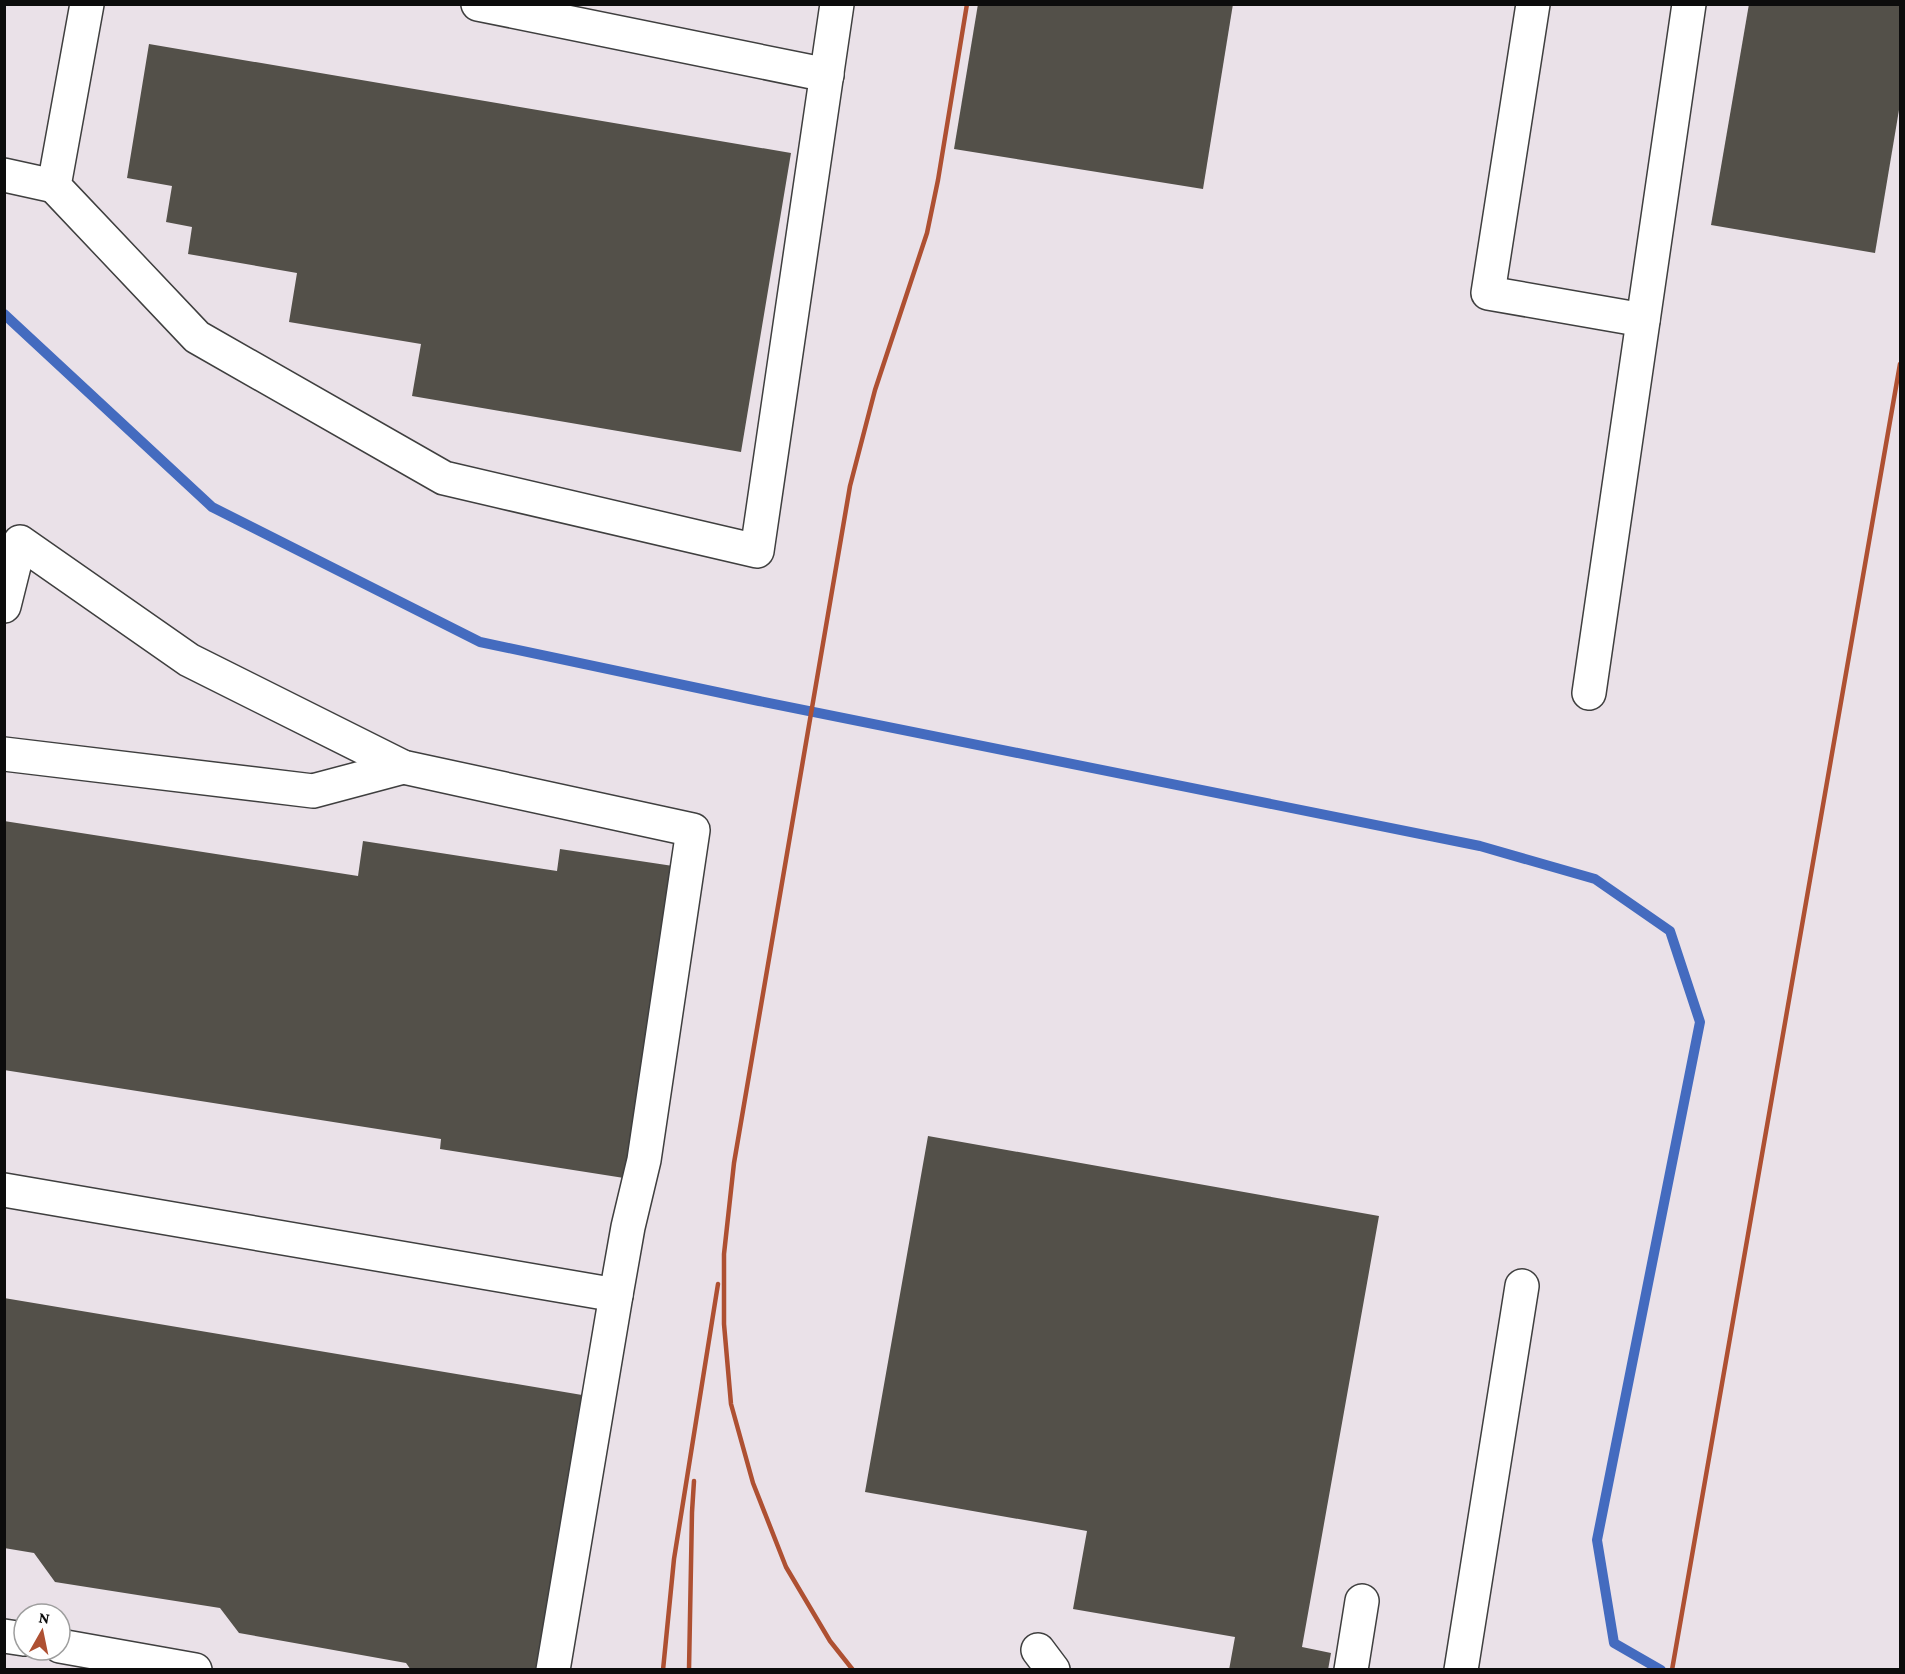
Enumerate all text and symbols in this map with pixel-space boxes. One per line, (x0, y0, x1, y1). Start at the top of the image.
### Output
north arrow (12, 1602, 72, 1662)
text: N (38, 1608, 51, 1627)

